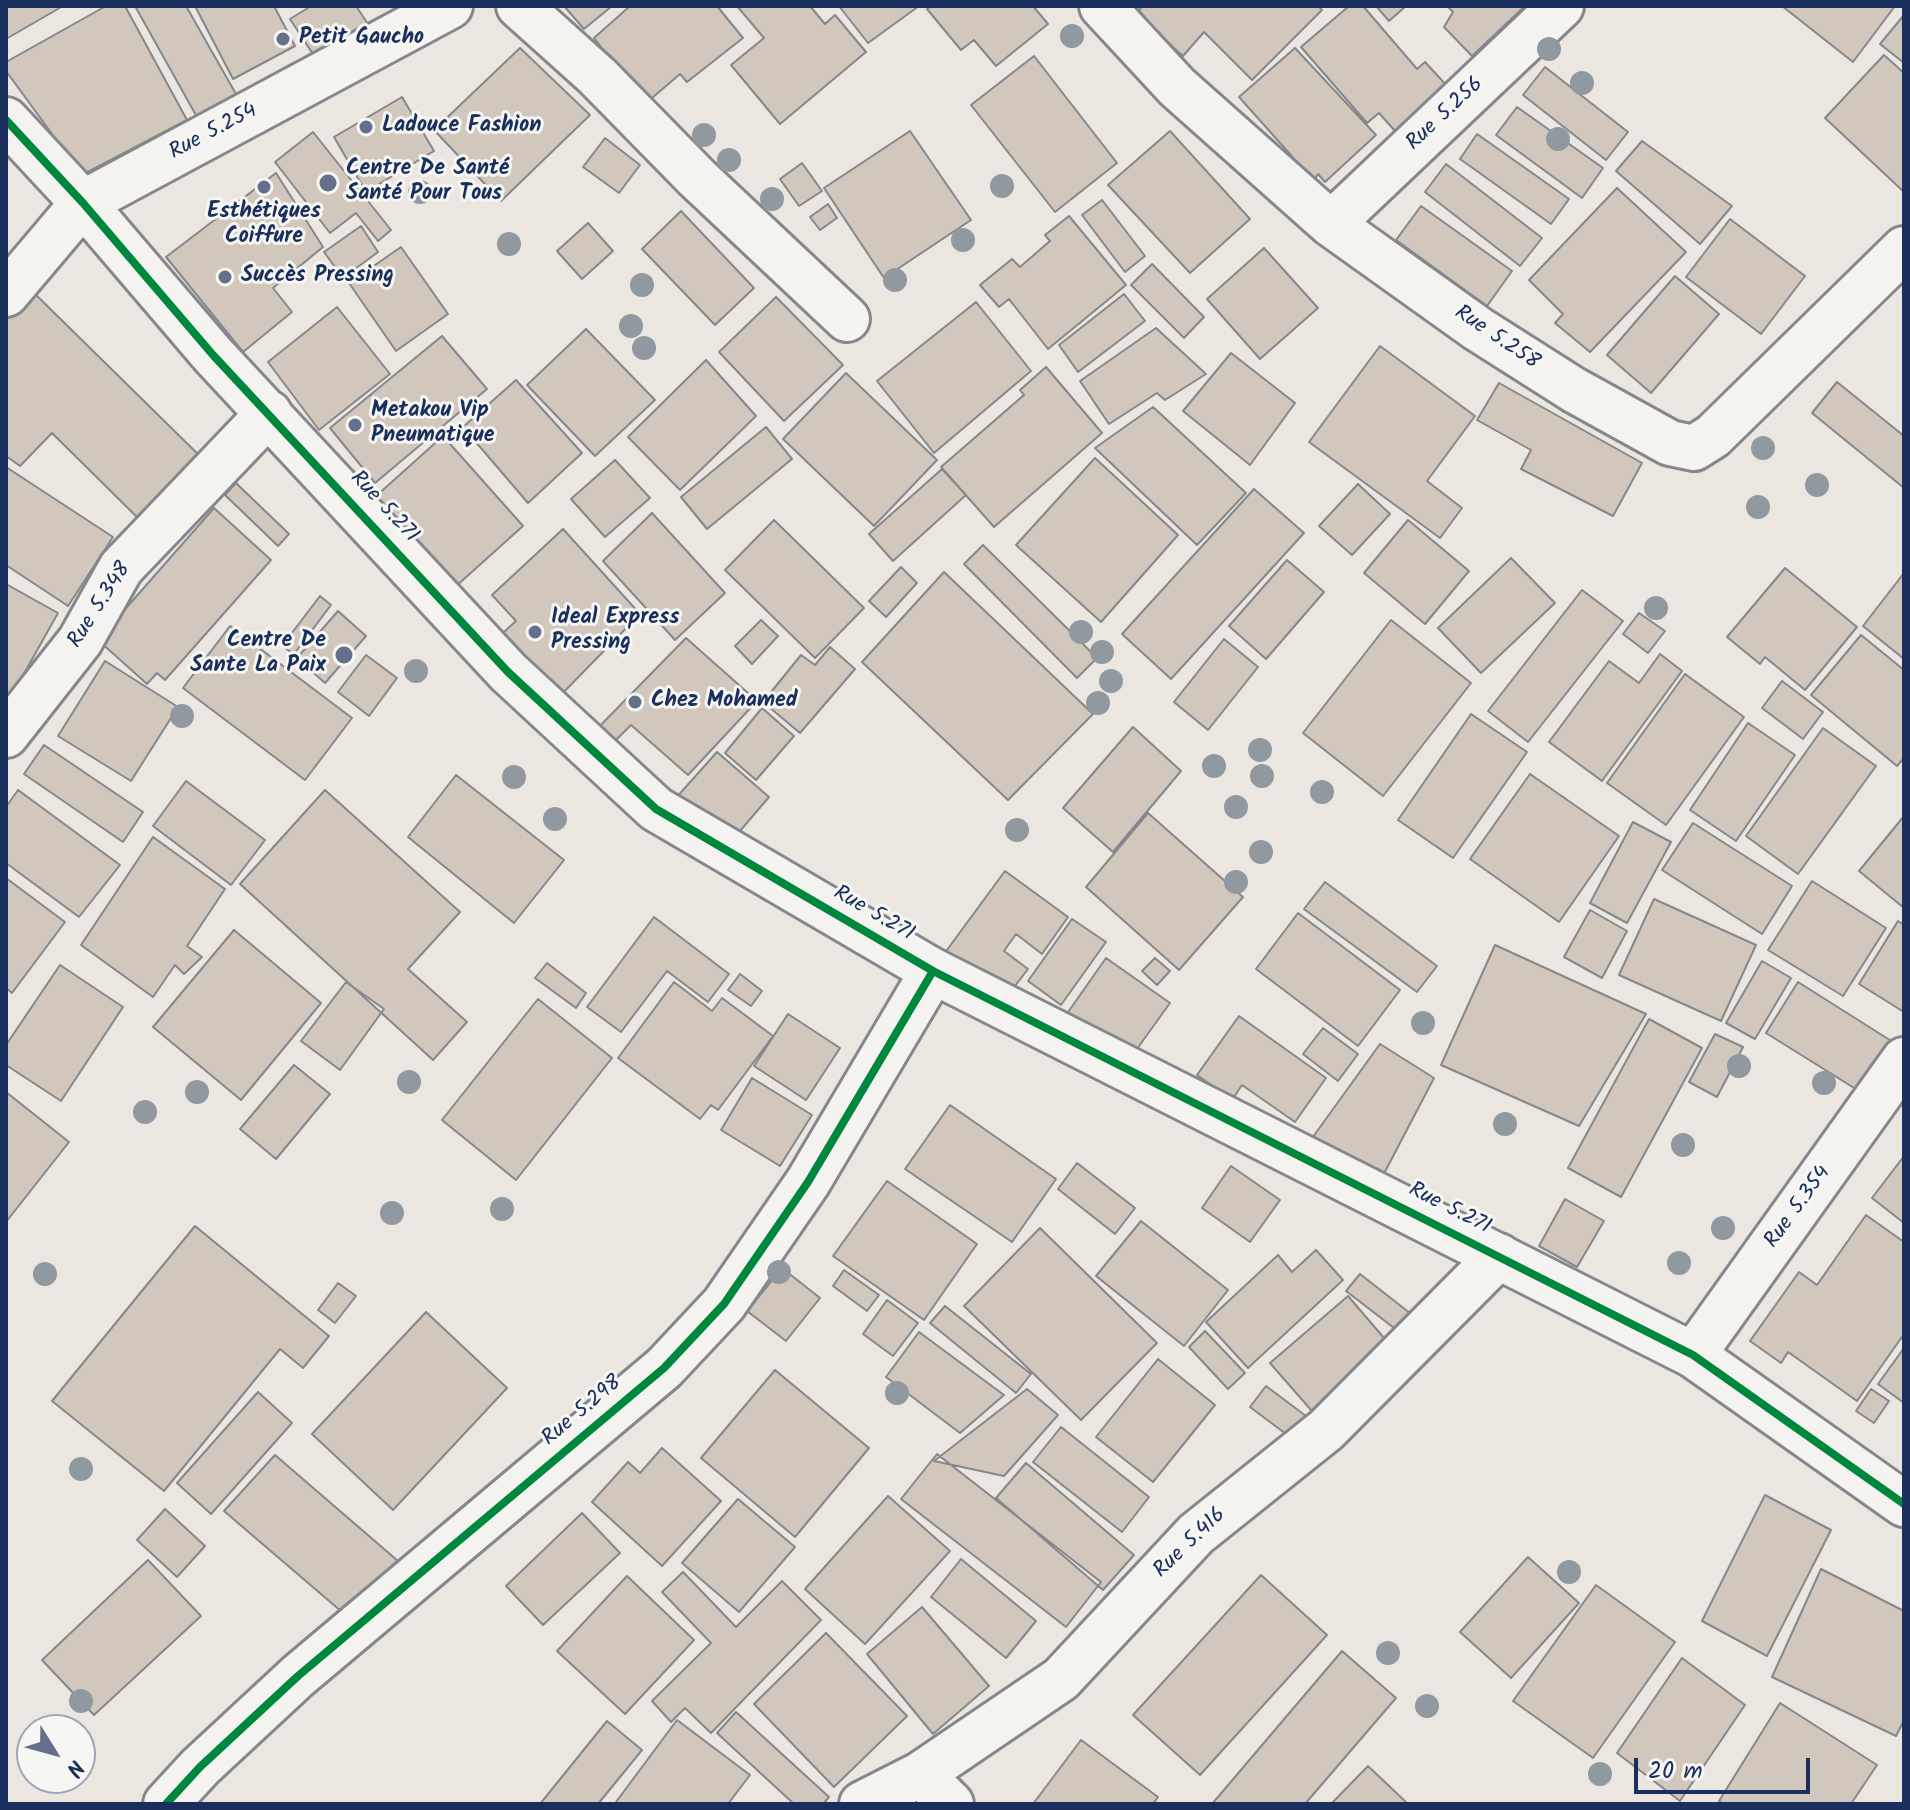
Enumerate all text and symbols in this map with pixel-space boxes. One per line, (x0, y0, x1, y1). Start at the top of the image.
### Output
place label: Petit Gaucho (299, 26, 424, 52)
marker: Petit Gaucho (274, 30, 292, 48)
street label: Rue 5.256 (1402, 73, 1490, 157)
street label: Rue 5.254 (165, 99, 263, 167)
place label: Ladouce Fashion (382, 114, 542, 140)
marker: Ladouce Fashion (357, 118, 375, 136)
place label: Centre De Santé Santé Pour Tous (346, 157, 509, 208)
marker: Centre De Santé Santé Pour Tous (317, 172, 339, 194)
marker: Esthétiques Coiffure (255, 178, 273, 196)
place label: Esthétiques Coiffure (207, 200, 321, 252)
place label: Succès Pressing (241, 264, 394, 290)
marker: Succès Pressing (216, 268, 234, 286)
street label: Rue 5.258 (1448, 301, 1544, 377)
place label: Metakou Vip Pneumatique (371, 399, 494, 450)
marker: Metakou Vip Pneumatique (346, 416, 364, 434)
street label: Rue 5.271 (343, 466, 423, 550)
street label: Rue 5.348 (63, 558, 139, 654)
place label: Ideal Express Pressing (551, 606, 680, 658)
marker: Ideal Express Pressing (526, 623, 544, 641)
place label: Centre De Sante La Paix (190, 629, 326, 680)
marker: Centre De Sante La Paix (333, 644, 355, 666)
place label: Chez Mohamed (651, 689, 798, 715)
marker: Chez Mohamed (626, 693, 644, 711)
street label: Rue 5.271 (828, 881, 918, 949)
street label: Rue 5.354 (1760, 1162, 1838, 1254)
street label: Rue 5.271 (1403, 1178, 1495, 1242)
street label: Rue 5.298 (538, 1371, 628, 1453)
street label: Rue 5.416 (1149, 1503, 1233, 1585)
north arrow (16, 1714, 96, 1794)
scale bar (1638, 1742, 1814, 1792)
text: N (56, 1751, 92, 1784)
text: 20 m (1648, 1752, 1703, 1791)

